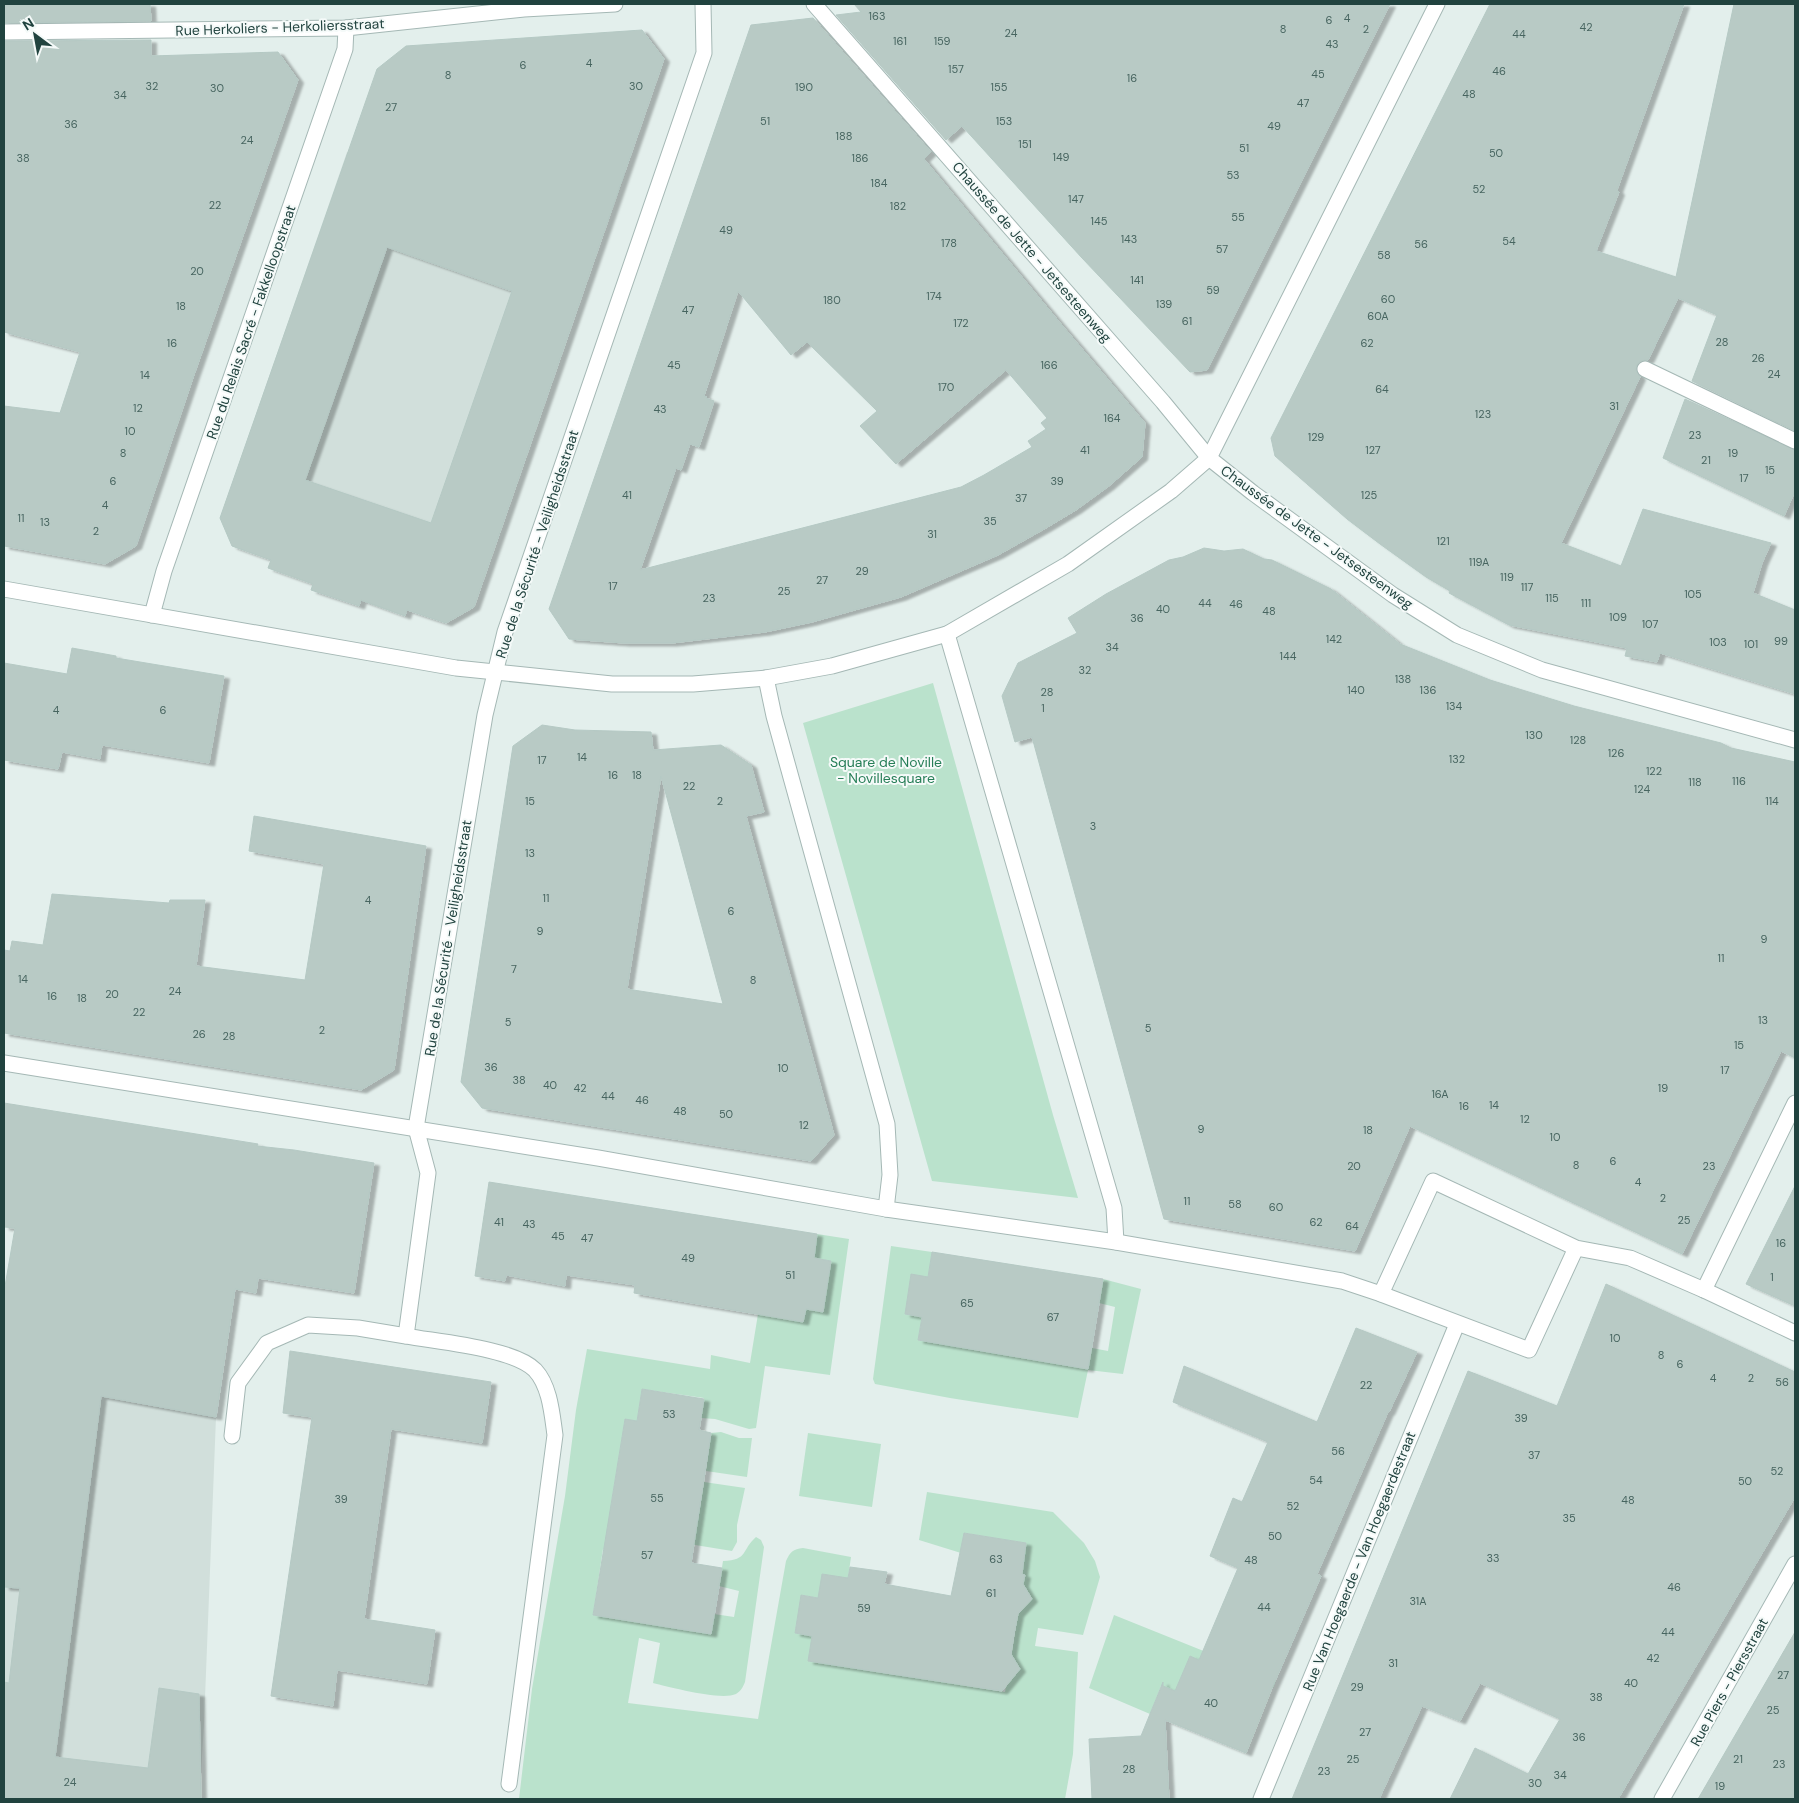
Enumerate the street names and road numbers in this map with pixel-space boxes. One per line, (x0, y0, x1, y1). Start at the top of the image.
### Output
street label: Rue Herkoliers - Herkoliersstraat (175, 14, 385, 40)
street label: Chaussée de Jette - Jetsesteenweg (949, 158, 1116, 346)
street label: Rue du Relais Sacré - Fakkelloopstraat (202, 202, 300, 442)
street label: Rue de la Sécurité - Veiligheidsstraat (492, 428, 582, 660)
street label: Chaussée de Jette - Jetsesteenweg (1217, 461, 1417, 613)
street label: Rue de la Sécurité - Veiligheidsstraat (420, 819, 476, 1057)
street label: Rue Van Hoegaerde - Van Hoegaerdestraat (1299, 1429, 1419, 1693)
street label: Rue Piers - Piersstraat (1686, 1615, 1772, 1749)

